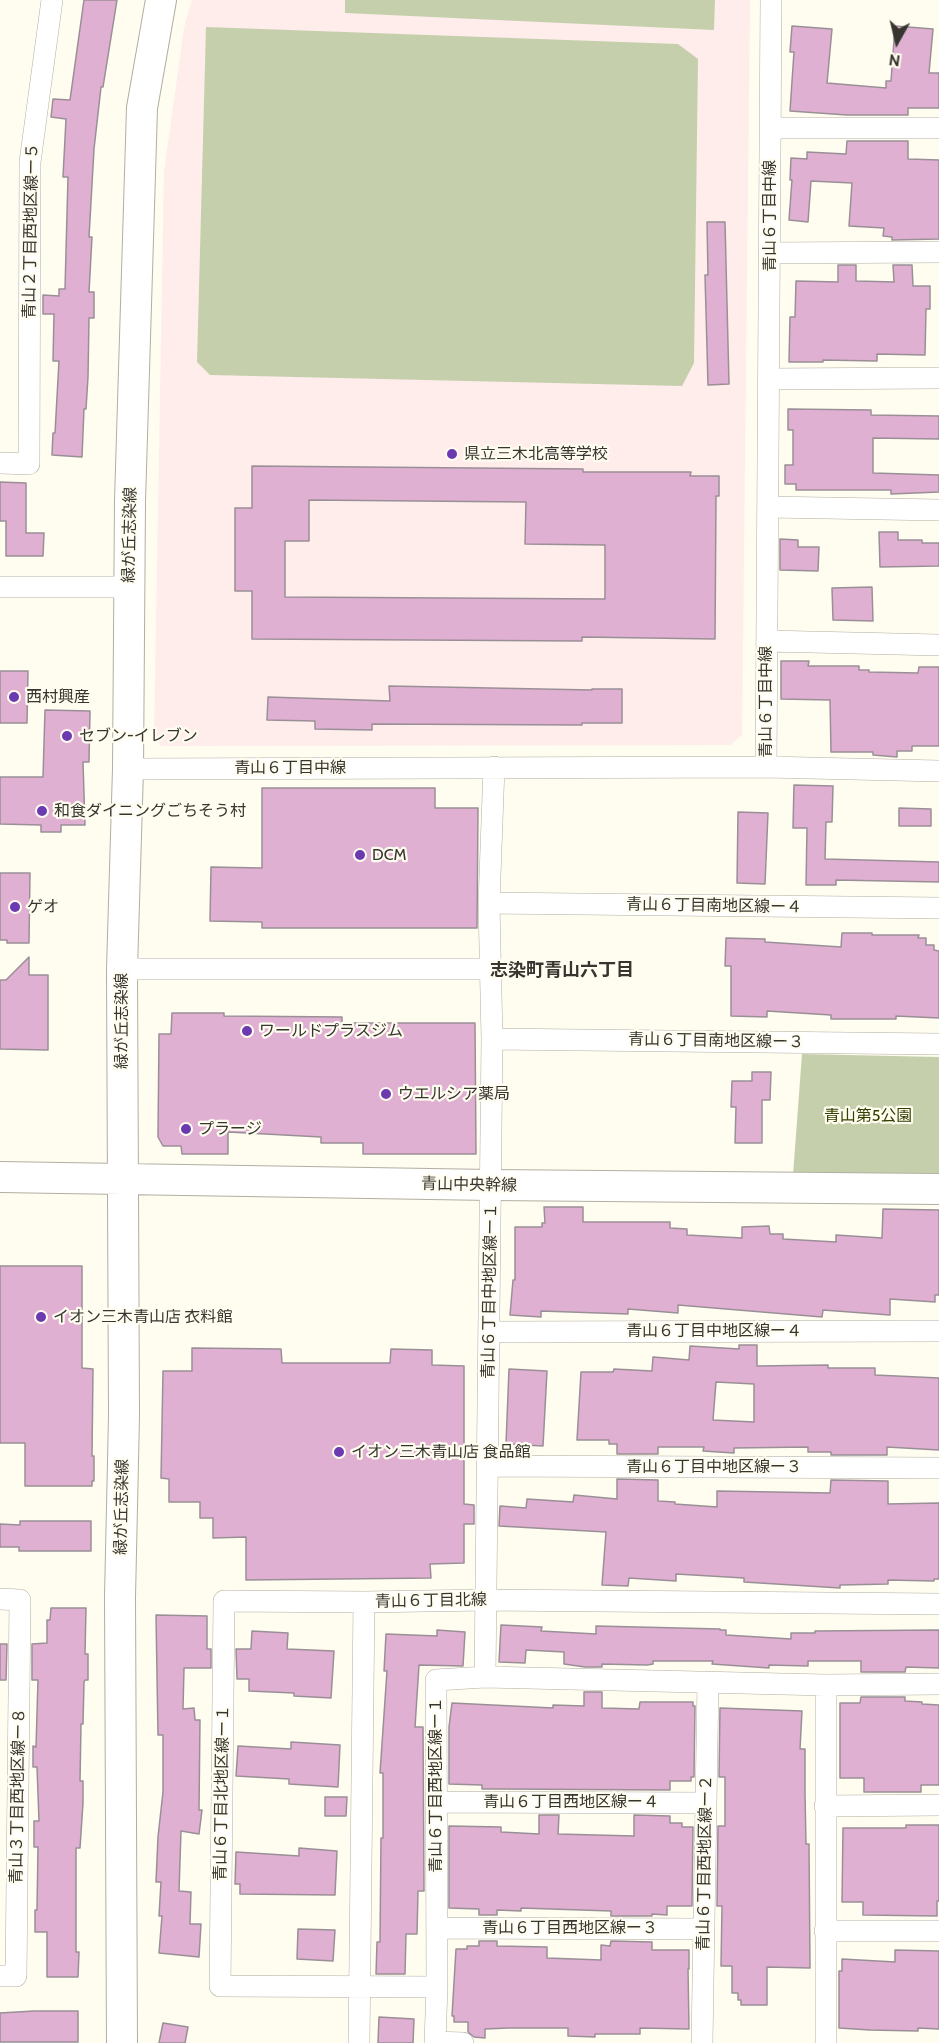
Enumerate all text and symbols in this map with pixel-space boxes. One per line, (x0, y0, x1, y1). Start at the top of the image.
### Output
north arrow (867, 12, 927, 72)
text: N (888, 50, 901, 71)
street label: 青山２丁目西地区線ー５ (20, 143, 42, 319)
street label: 青山６丁目中線 (760, 160, 780, 272)
place label: 県立三木北高等学校 (464, 444, 608, 464)
marker: 県立三木北高等学校 (445, 447, 459, 461)
street label: 緑が丘志染線 (120, 487, 140, 583)
street label: 青山６丁目中線 (756, 646, 776, 758)
place label: 西村興産 (26, 687, 90, 707)
marker: 西村興産 (7, 690, 21, 704)
place label: セブン-イレブン (79, 726, 198, 746)
marker: セブン-イレブン (60, 729, 74, 743)
street label: 青山６丁目中線 (234, 758, 346, 778)
place label: 和食ダイニングごちそう村 (54, 801, 246, 821)
marker: 和食ダイニングごちそう村 (35, 804, 49, 818)
place label: DCM (372, 845, 406, 865)
marker: DCM (353, 848, 367, 862)
street label: 青山６丁目南地区線ー４ (626, 895, 802, 917)
place label: ゲオ (27, 897, 59, 917)
marker: ゲオ (8, 900, 22, 914)
district label: 志染町青山六丁目 (490, 960, 634, 982)
street label: 緑が丘志染線 (112, 973, 132, 1069)
place label: ワールドプラスジム (259, 1021, 403, 1041)
marker: ワールドプラスジム (240, 1024, 254, 1038)
street label: 青山６丁目南地区線ー３ (628, 1030, 804, 1052)
place label: ウエルシア薬局 (398, 1084, 510, 1104)
marker: ウエルシア薬局 (379, 1087, 393, 1101)
park label: 青山第5公園 (824, 1106, 912, 1126)
place label: プラージ (198, 1119, 262, 1139)
marker: プラージ (179, 1122, 193, 1136)
street label: 青山中央幹線 (421, 1175, 517, 1195)
street label: 青山６丁目中地区線ー１ (479, 1203, 501, 1379)
place label: イオン三木青山店 衣料館 (53, 1307, 233, 1327)
marker: イオン三木青山店 衣料館 (34, 1310, 48, 1324)
street label: 青山６丁目中地区線ー４ (626, 1321, 802, 1341)
place label: イオン三木青山店 食品館 (351, 1442, 531, 1462)
marker: イオン三木青山店 食品館 (332, 1445, 346, 1459)
street label: 青山６丁目中地区線ー３ (626, 1457, 802, 1477)
street label: 緑が丘志染線 (112, 1459, 132, 1555)
street label: 青山６丁目北線 (375, 1590, 487, 1612)
street label: 青山６丁目西地区線ー１ (426, 1697, 446, 1873)
street label: 青山６丁目北地区線ー１ (211, 1705, 233, 1881)
street label: 青山３丁目西地区線ー８ (7, 1708, 29, 1884)
street label: 青山６丁目西地区線ー２ (694, 1775, 716, 1951)
street label: 青山６丁目西地区線ー４ (483, 1792, 659, 1812)
street label: 青山６丁目西地区線ー３ (482, 1918, 658, 1938)

